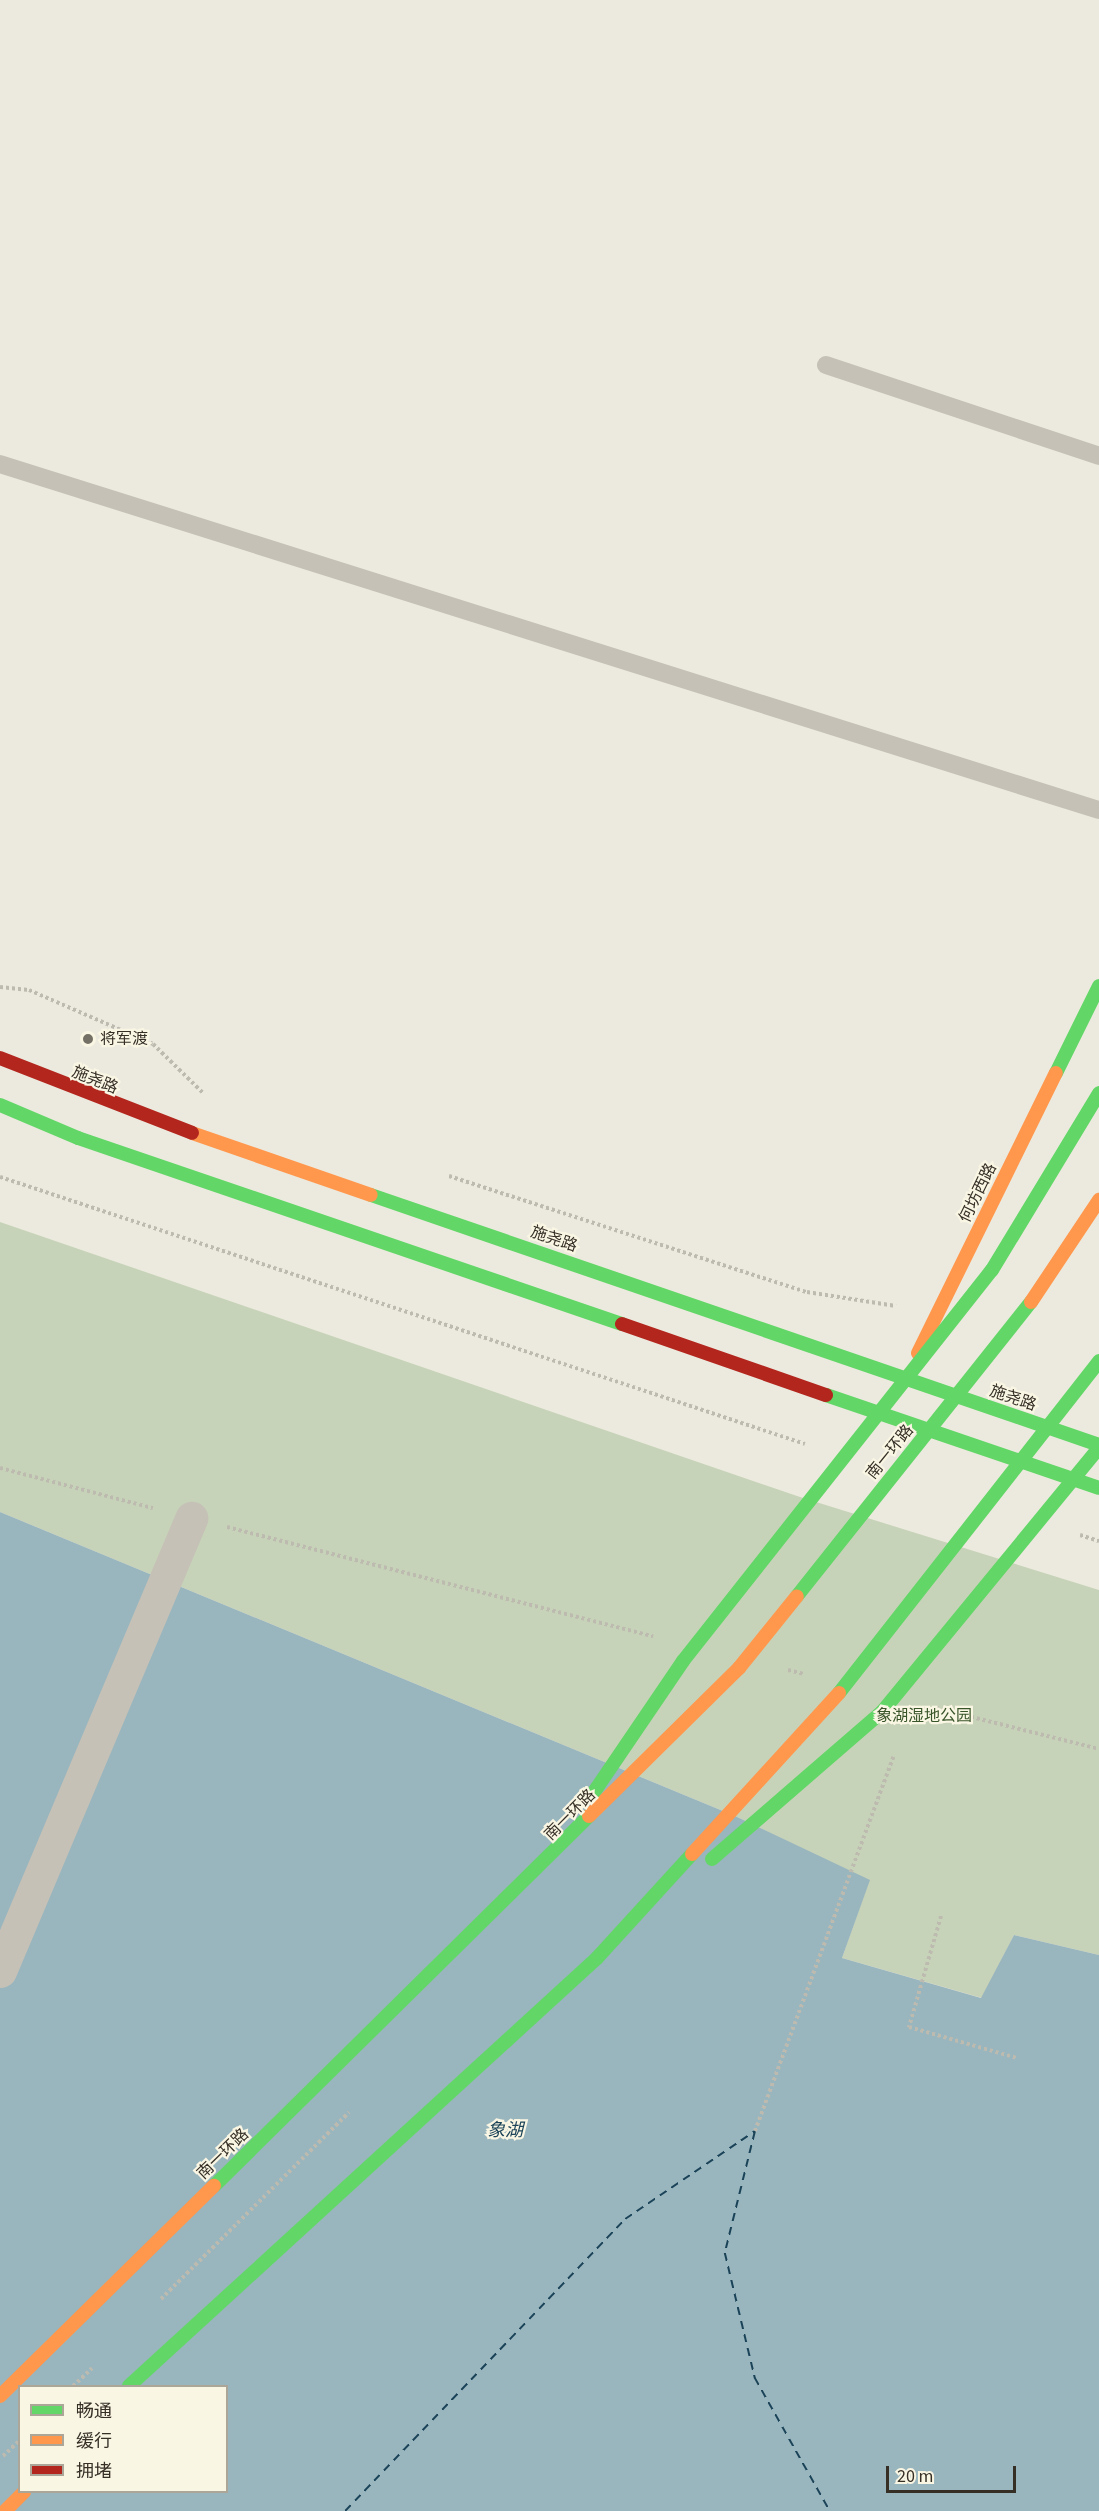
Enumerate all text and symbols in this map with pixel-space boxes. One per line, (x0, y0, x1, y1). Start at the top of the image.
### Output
place label: 将军渡 (100, 1029, 148, 1049)
marker: 将军渡 (81, 1032, 95, 1046)
street label: 施尧路 (69, 1062, 121, 1098)
street label: 何坊西路 (955, 1160, 1001, 1226)
street label: 施尧路 (528, 1222, 580, 1256)
street label: 施尧路 (987, 1381, 1039, 1415)
street label: 南一环路 (862, 1421, 918, 1483)
park label: 象湖湿地公园 (876, 1706, 972, 1726)
street label: 南一环路 (541, 1786, 599, 1844)
water label: 象湖 (487, 2120, 523, 2142)
street label: 南一环路 (193, 2125, 253, 2183)
legend (18, 2385, 228, 2493)
text: 畅通 (76, 2399, 112, 2424)
text: 缓行 (76, 2429, 112, 2454)
scale bar (889, 2454, 1020, 2492)
text: 拥堵 (76, 2459, 112, 2484)
text: 20 m (897, 2464, 933, 2489)

